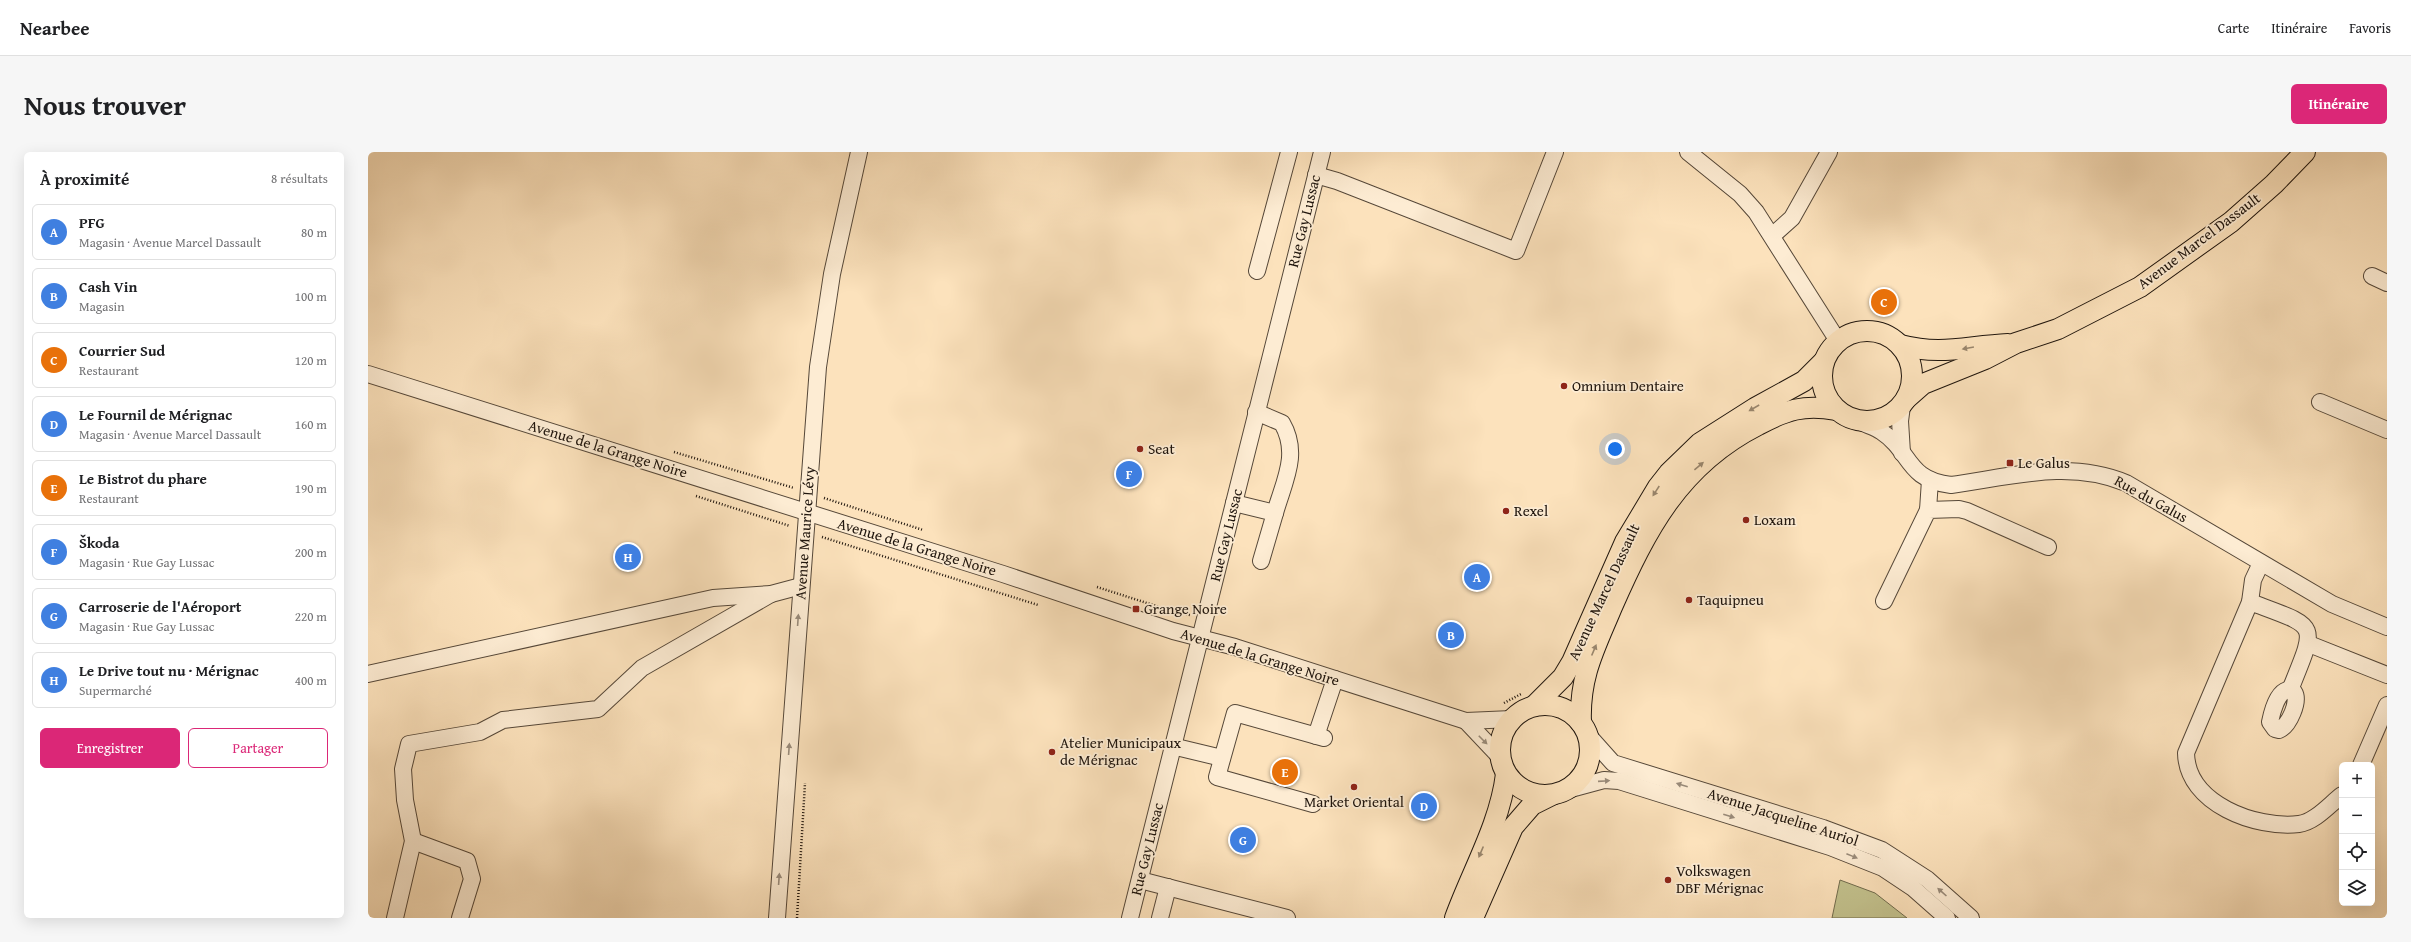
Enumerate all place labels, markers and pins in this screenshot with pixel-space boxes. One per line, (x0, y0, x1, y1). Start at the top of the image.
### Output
pin: C (1871, 287, 1897, 317)
place label: Omnium Dentaire (1572, 375, 1684, 396)
marker: Omnium Dentaire (1559, 381, 1569, 391)
place label: Seat (1148, 438, 1175, 459)
marker: Seat (1135, 444, 1145, 454)
place label: Le Galus (2018, 452, 2070, 473)
marker: Le Galus (2005, 458, 2015, 468)
pin: F (1116, 459, 1142, 489)
place label: Rexel (1514, 500, 1548, 521)
marker: Rexel (1501, 506, 1511, 516)
place label: Loxam (1754, 509, 1796, 530)
marker: Loxam (1741, 515, 1751, 525)
pin: H (615, 542, 641, 572)
pin: A (1464, 562, 1490, 592)
place label: Taquipneu (1697, 589, 1765, 610)
marker: Taquipneu (1684, 595, 1694, 605)
place label: Grange Noire (1144, 598, 1227, 619)
marker: Grange Noire (1131, 604, 1141, 614)
pin: B (1438, 620, 1464, 650)
place label: Atelier Municipaux de Mérignac (1060, 732, 1182, 770)
marker: Atelier Municipaux de Mérignac (1047, 747, 1057, 757)
pin: E (1272, 757, 1298, 787)
marker: Market Oriental (1349, 782, 1359, 792)
place label: Market Oriental (1304, 791, 1404, 812)
pin: D (1411, 791, 1437, 821)
pin: G (1230, 825, 1256, 855)
place label: Volkswagen DBF Mérignac (1676, 860, 1764, 898)
marker: Volkswagen DBF Mérignac (1663, 875, 1673, 885)

